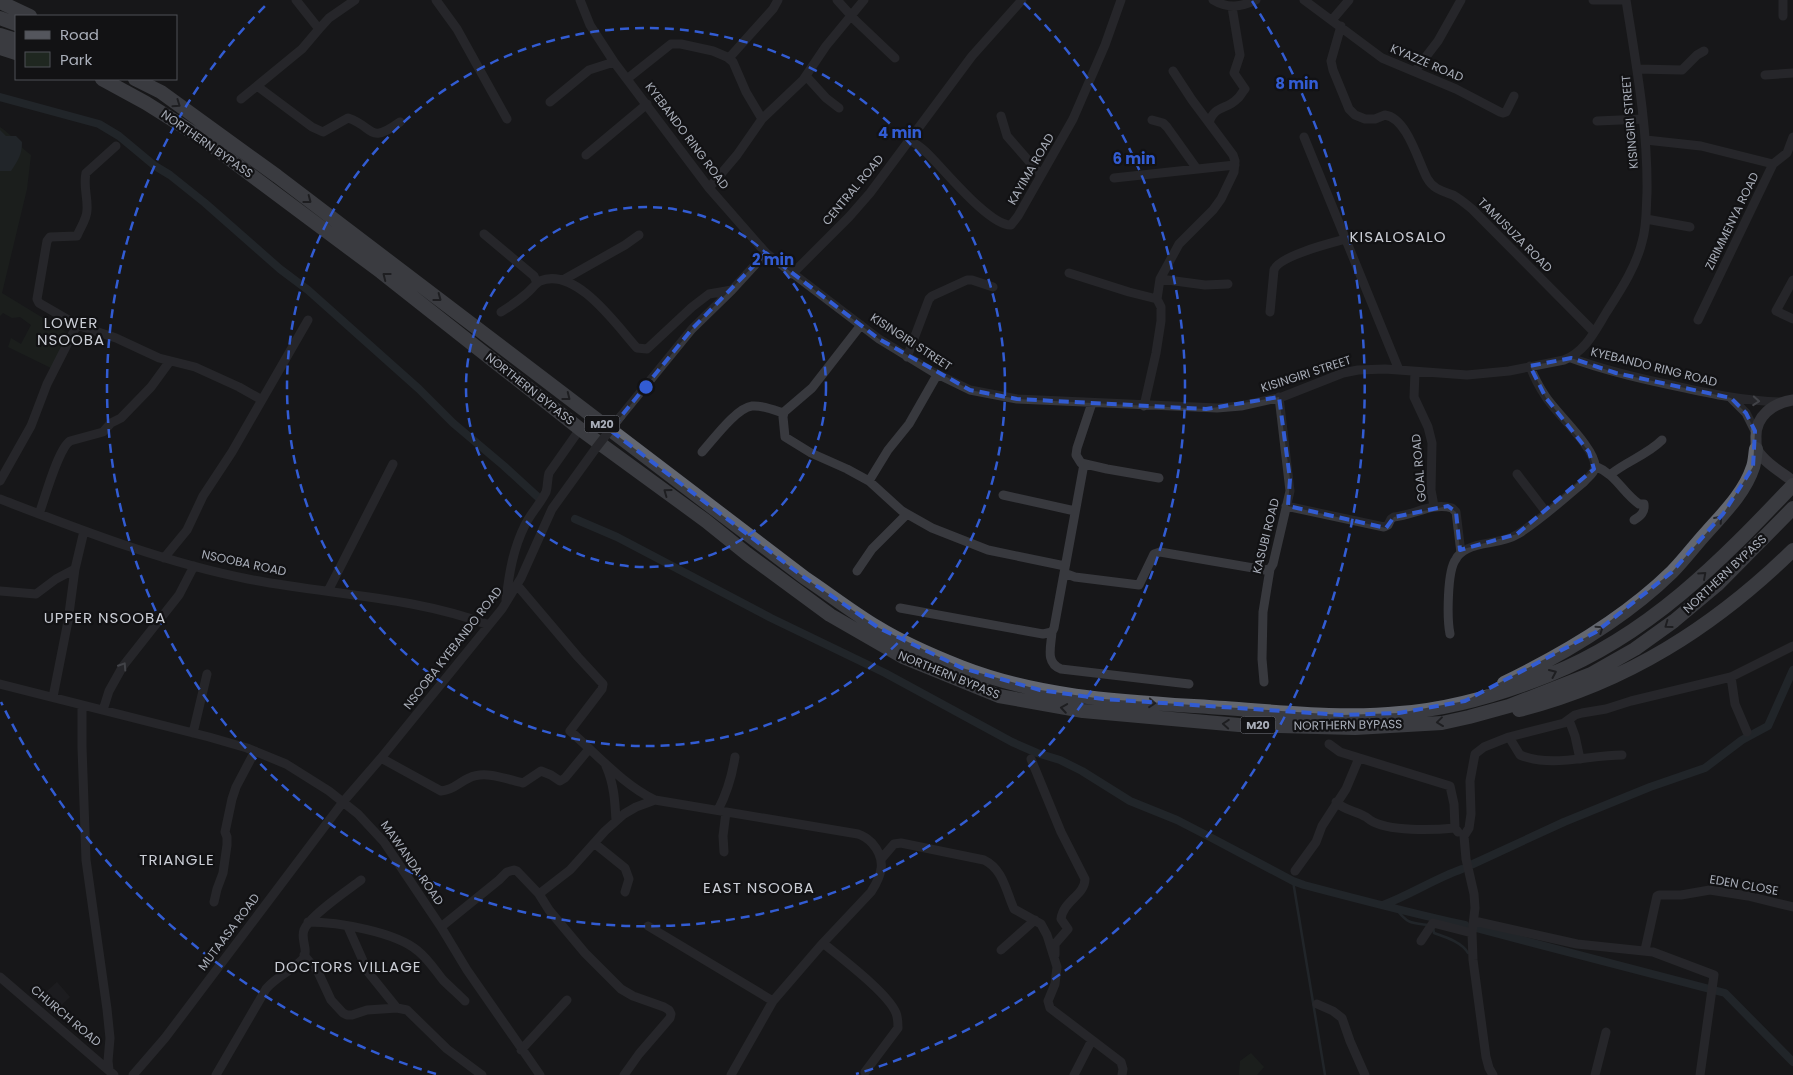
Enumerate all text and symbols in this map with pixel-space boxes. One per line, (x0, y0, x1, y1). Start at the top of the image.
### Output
legend (15, 15, 178, 80)
text: Road (60, 24, 99, 45)
street label: KYAZZE ROAD (1388, 39, 1466, 86)
text: Park (60, 49, 92, 70)
text: 8 min (1275, 73, 1319, 94)
street label: KISINGIRI STREET (1617, 74, 1642, 170)
street label: KYEBANDO RING ROAD (642, 79, 733, 193)
one-way arrow (171, 98, 181, 107)
street label: NORTHERN BYPASS (158, 105, 257, 182)
text: 4 min (878, 122, 922, 143)
street label: KAYIMA ROAD (1003, 130, 1058, 208)
text: 6 min (1112, 148, 1156, 169)
street label: CENTRAL ROAD (818, 151, 887, 229)
street label: ZIRIMMENYA ROAD (1701, 169, 1763, 272)
one-way arrow (302, 194, 311, 202)
street label: TAMUSUZA ROAD (1474, 194, 1556, 276)
district label: KISALOSALO (1349, 226, 1447, 247)
text: 2 min (752, 249, 794, 270)
one-way arrow (383, 273, 392, 281)
one-way arrow (432, 292, 441, 300)
street label: KISINGIRI STREET (867, 309, 956, 375)
district label: LOWER NSOOBA (37, 312, 105, 350)
street label: KYEBANDO RING ROAD (1589, 343, 1719, 390)
street label: NORTHERN BYPASS (482, 348, 578, 429)
street label: KISINGIRI STREET (1259, 351, 1354, 396)
centre of rings (637, 378, 655, 396)
one-way arrow (561, 391, 570, 399)
one-way arrow (1752, 395, 1760, 406)
road number: M20 (584, 416, 620, 432)
street label: GOAL ROAD (1407, 433, 1430, 503)
one-way arrow (663, 489, 673, 498)
street label: KASUBI ROAD (1248, 496, 1283, 575)
one-way arrow (1713, 515, 1722, 524)
street label: NORTHERN BYPASS (1679, 530, 1770, 617)
street label: NSOOBA ROAD (200, 545, 288, 580)
one-way arrow (1698, 572, 1707, 581)
street label: NSOOBA KYEBANDO ROAD (399, 583, 506, 713)
district label: UPPER NSOOBA (44, 607, 166, 628)
one-way arrow (1664, 619, 1674, 628)
one-way arrow (1594, 626, 1604, 635)
street label: NORTHERN BYPASS (896, 646, 1003, 703)
one-way arrow (117, 663, 126, 672)
one-way arrow (1548, 668, 1557, 679)
one-way arrow (1148, 697, 1156, 708)
one-way arrow (1060, 704, 1068, 714)
street label: NORTHERN BYPASS (1294, 715, 1402, 734)
road number: M20 (1240, 716, 1276, 734)
one-way arrow (1436, 716, 1444, 727)
one-way arrow (1221, 718, 1229, 729)
street label: MAWANDA ROAD (377, 817, 448, 908)
district label: TRIANGLE (139, 849, 215, 870)
street label: EDEN CLOSE (1708, 870, 1780, 899)
district label: EAST NSOOBA (703, 877, 815, 898)
street label: MUTAASA ROAD (194, 890, 263, 974)
district label: DOCTORS VILLAGE (274, 956, 422, 977)
street label: CHURCH ROAD (28, 981, 105, 1050)

